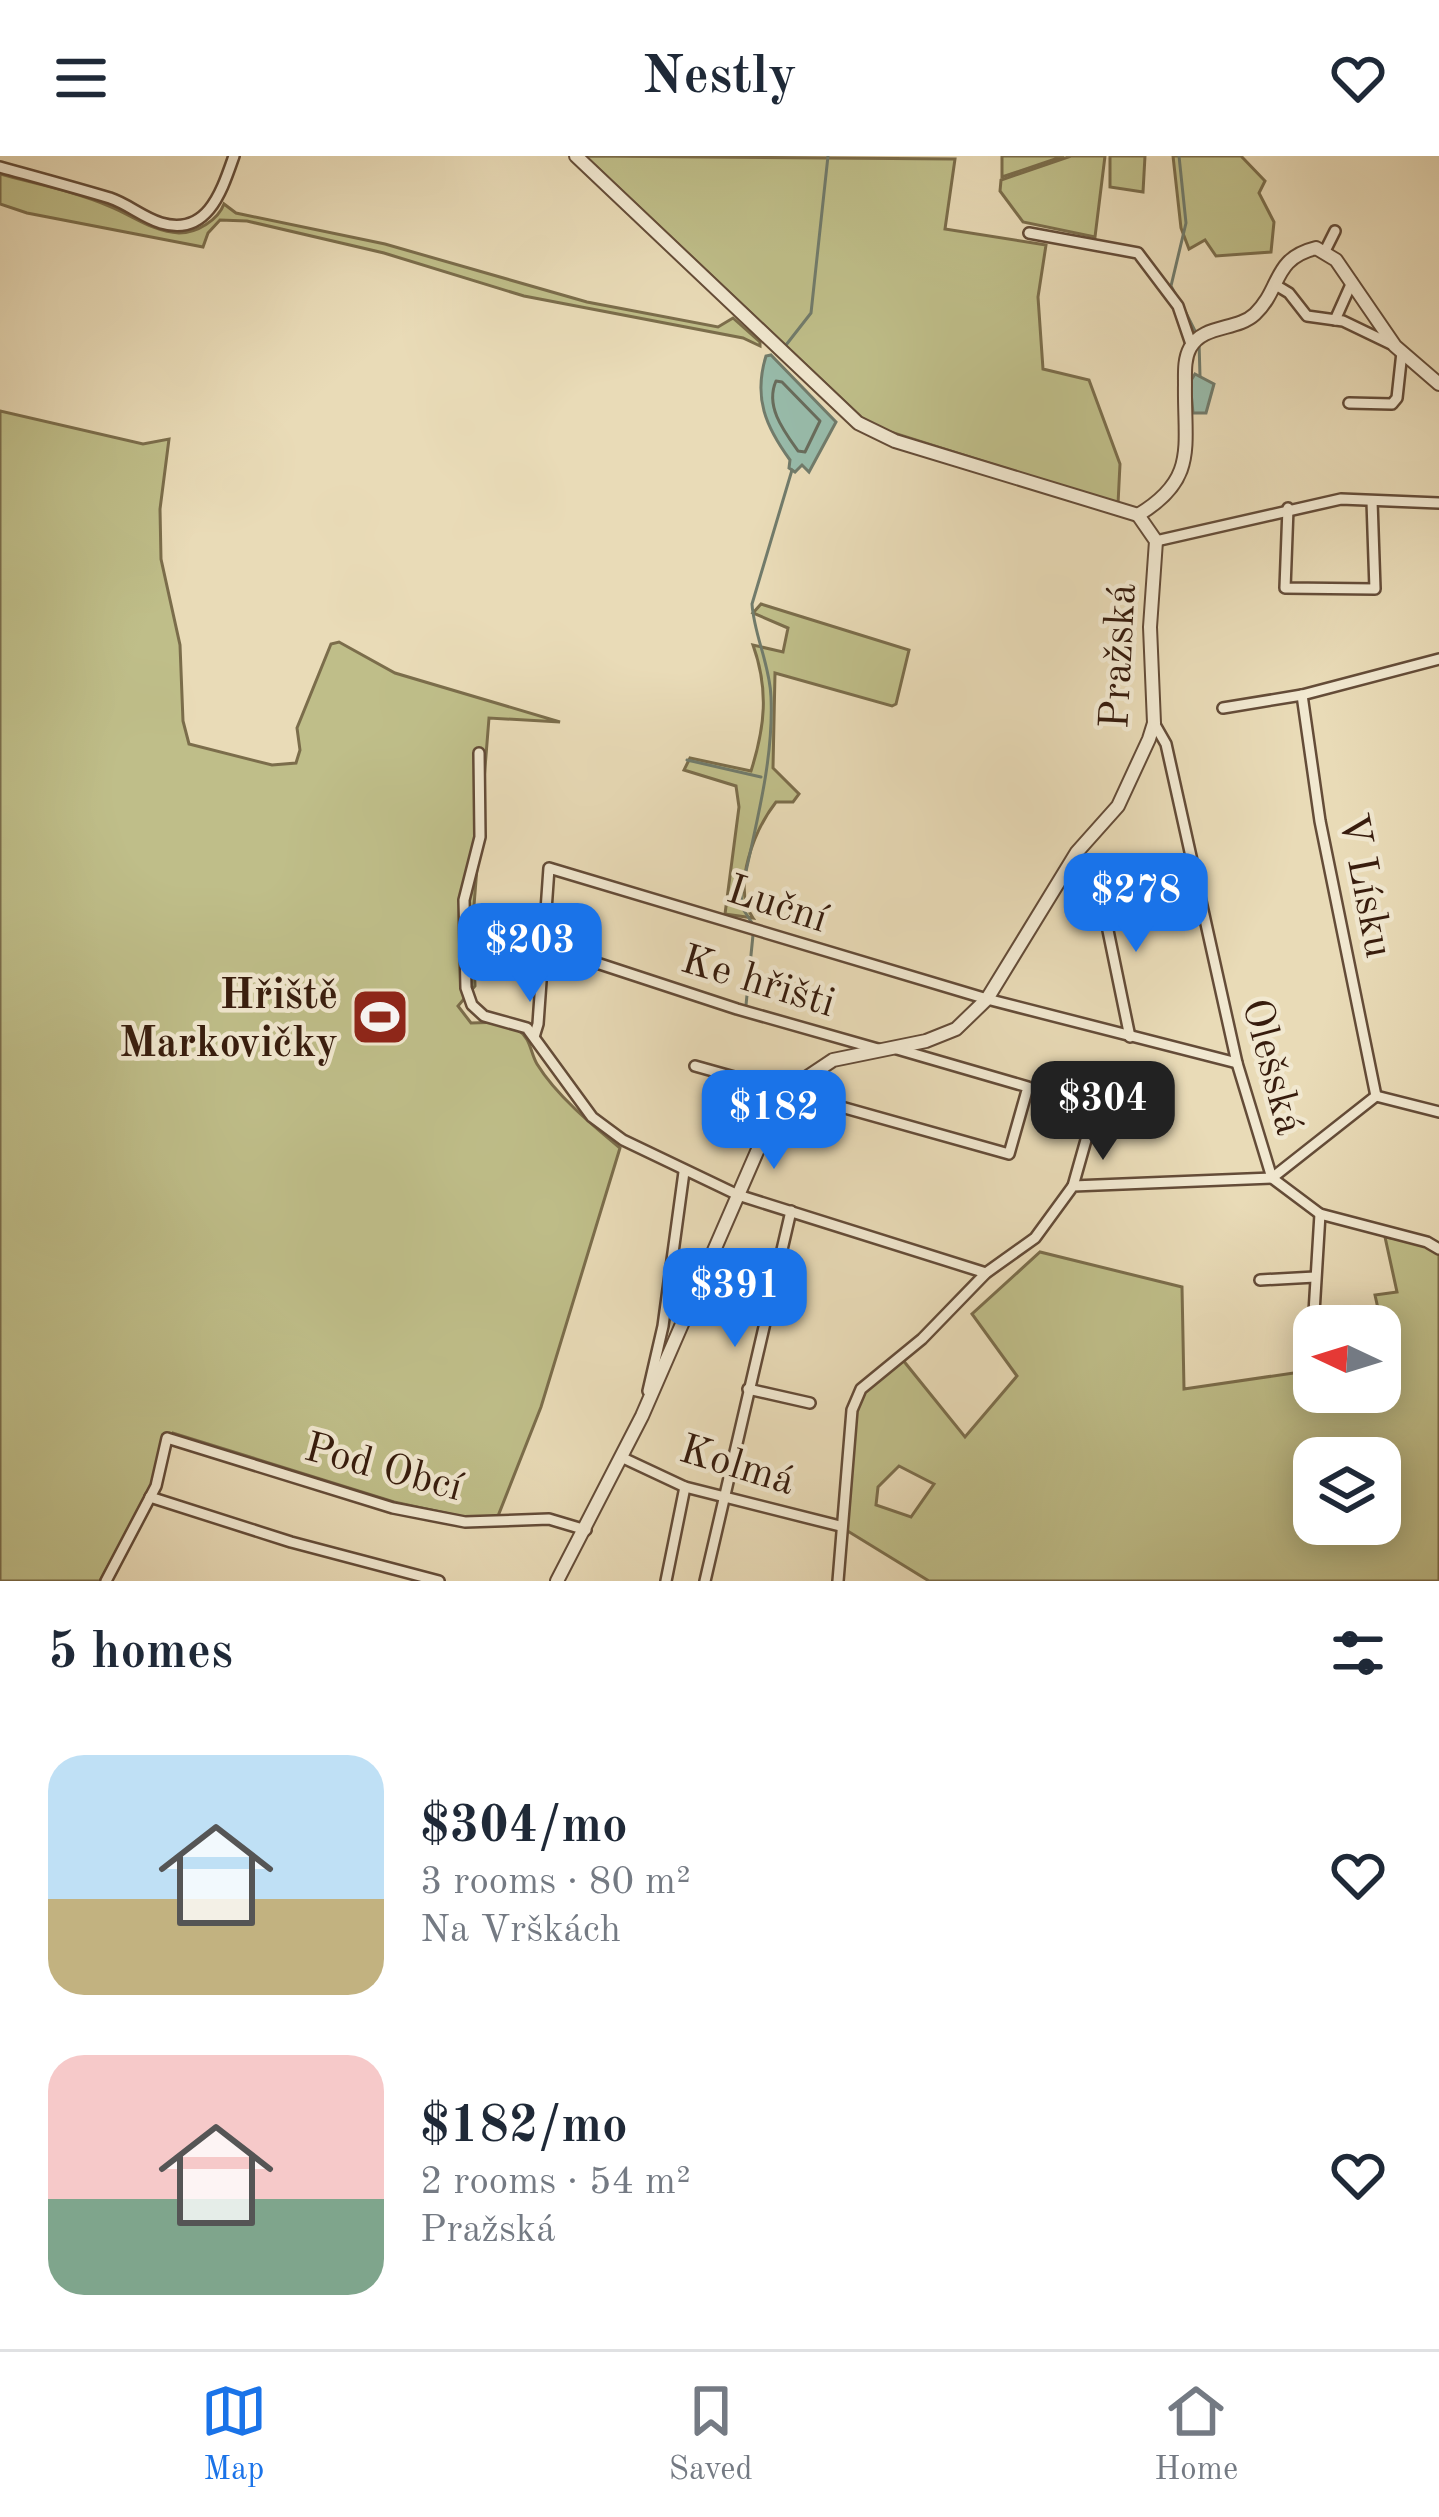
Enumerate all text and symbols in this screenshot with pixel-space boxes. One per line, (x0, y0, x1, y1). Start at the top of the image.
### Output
icon: menu (48, 45, 114, 111)
icon: heart (1325, 45, 1391, 111)
text: Nestly (642, 51, 797, 105)
street label: Pražská (1095, 582, 1145, 730)
street label: V Lísku (1330, 810, 1399, 962)
pin: $278 (1065, 853, 1207, 955)
street label: Luční (721, 870, 833, 942)
text: $278 (1091, 872, 1181, 911)
pin: $203 (459, 903, 601, 1005)
text: $203 (485, 922, 575, 961)
street label: Ke hřišti (676, 940, 840, 1026)
place label: Hřiště Markovičky (119, 976, 338, 1066)
sports icon: Hřiště Markovičky (349, 986, 411, 1048)
street label: Olešská (1233, 994, 1309, 1140)
pin: $304 (1032, 1061, 1174, 1163)
pin: $182 (703, 1070, 845, 1172)
text: $304 (1058, 1080, 1148, 1119)
text: $182 (729, 1089, 819, 1128)
pin: $391 (664, 1248, 806, 1350)
text: $391 (690, 1267, 780, 1306)
north arrow (1293, 1305, 1401, 1413)
map controls (1293, 1305, 1401, 1545)
street label: Pod Obcí (300, 1428, 467, 1510)
street label: Kolmá (674, 1429, 799, 1504)
button: layers (1293, 1437, 1401, 1545)
icon: filters (1325, 1620, 1391, 1686)
text: 5 homes (48, 1628, 233, 1679)
text: $304/mo (420, 1802, 628, 1853)
icon: home (144, 1803, 288, 1947)
icon: heart (1325, 1842, 1391, 1908)
text: 3 rooms · 80 m² (420, 1863, 691, 1902)
text: Na Vrškách (420, 1911, 621, 1950)
text: $182/mo (420, 2102, 628, 2153)
icon: home (144, 2103, 288, 2247)
icon: heart (1325, 2142, 1391, 2208)
text: 2 rooms · 54 m² (420, 2163, 691, 2202)
text: Pražská (420, 2211, 555, 2250)
tab: Map (201, 2378, 267, 2491)
tab: Saved (669, 2378, 753, 2491)
tab: Home (1154, 2378, 1238, 2491)

